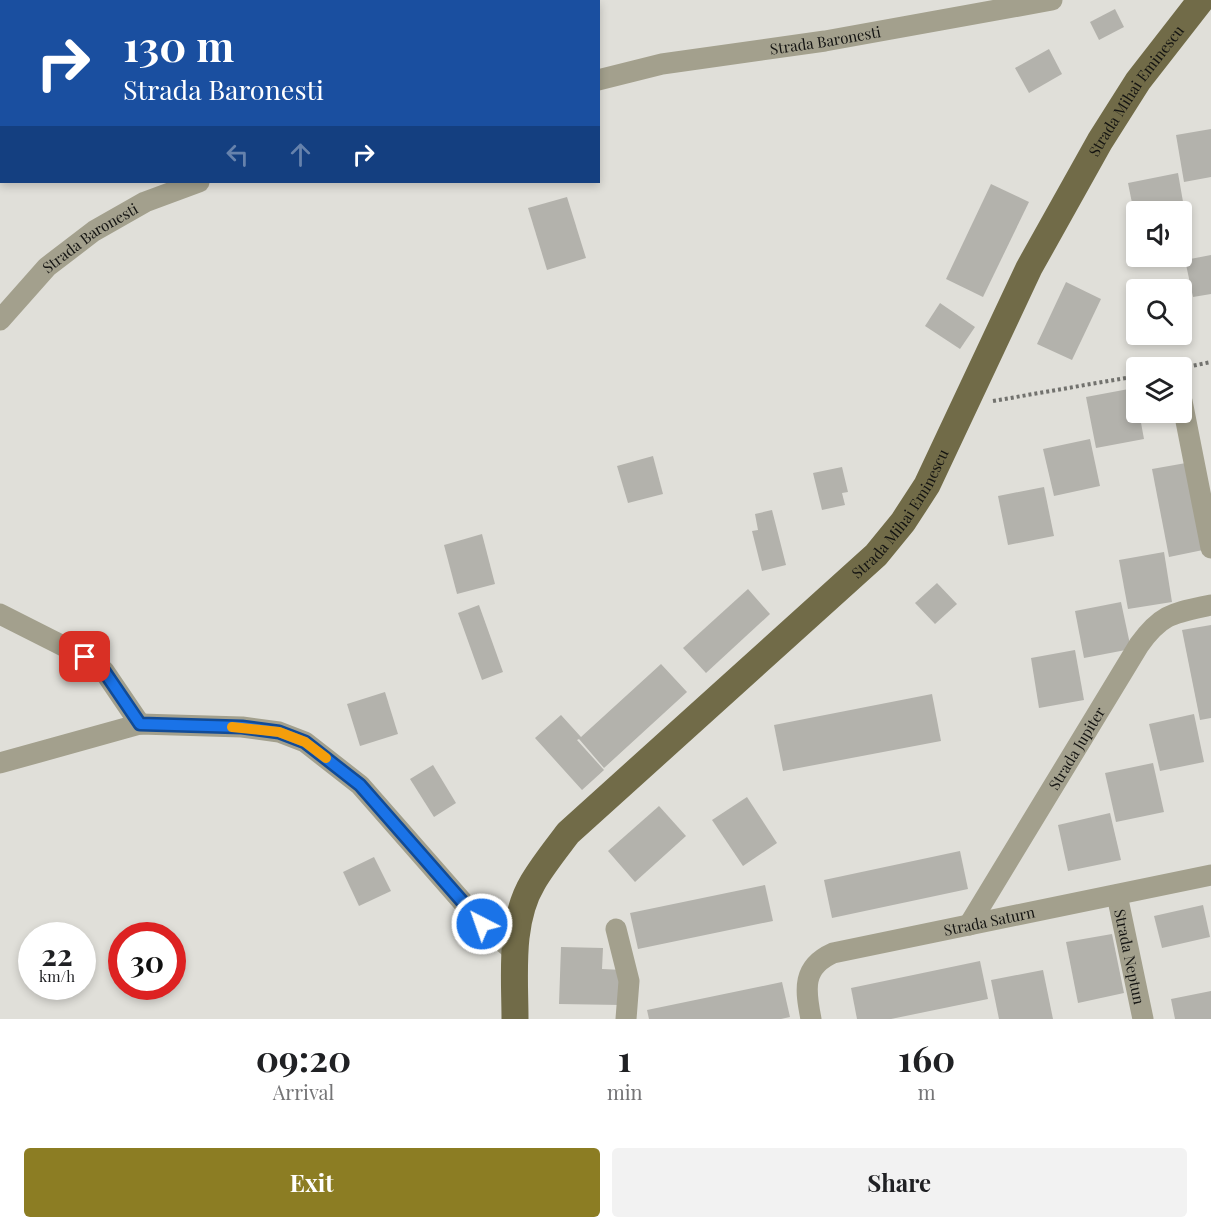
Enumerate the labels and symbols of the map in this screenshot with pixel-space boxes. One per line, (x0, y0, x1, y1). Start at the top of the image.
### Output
street label: Strada Baronesti (769, 21, 883, 59)
street label: Strada Mihai Eminescu (1083, 21, 1188, 160)
street label: Strada Baronesti (38, 198, 142, 277)
street label: Strada Mihai Eminescu (847, 445, 953, 582)
pin (59, 631, 110, 682)
street label: Strada Jupiter (1044, 703, 1109, 793)
position arrow (450, 892, 514, 956)
street label: Strada Saturn (942, 902, 1037, 940)
street label: Strada Neptun (1110, 907, 1150, 1006)
speed limit sign: 30 (108, 922, 186, 1000)

